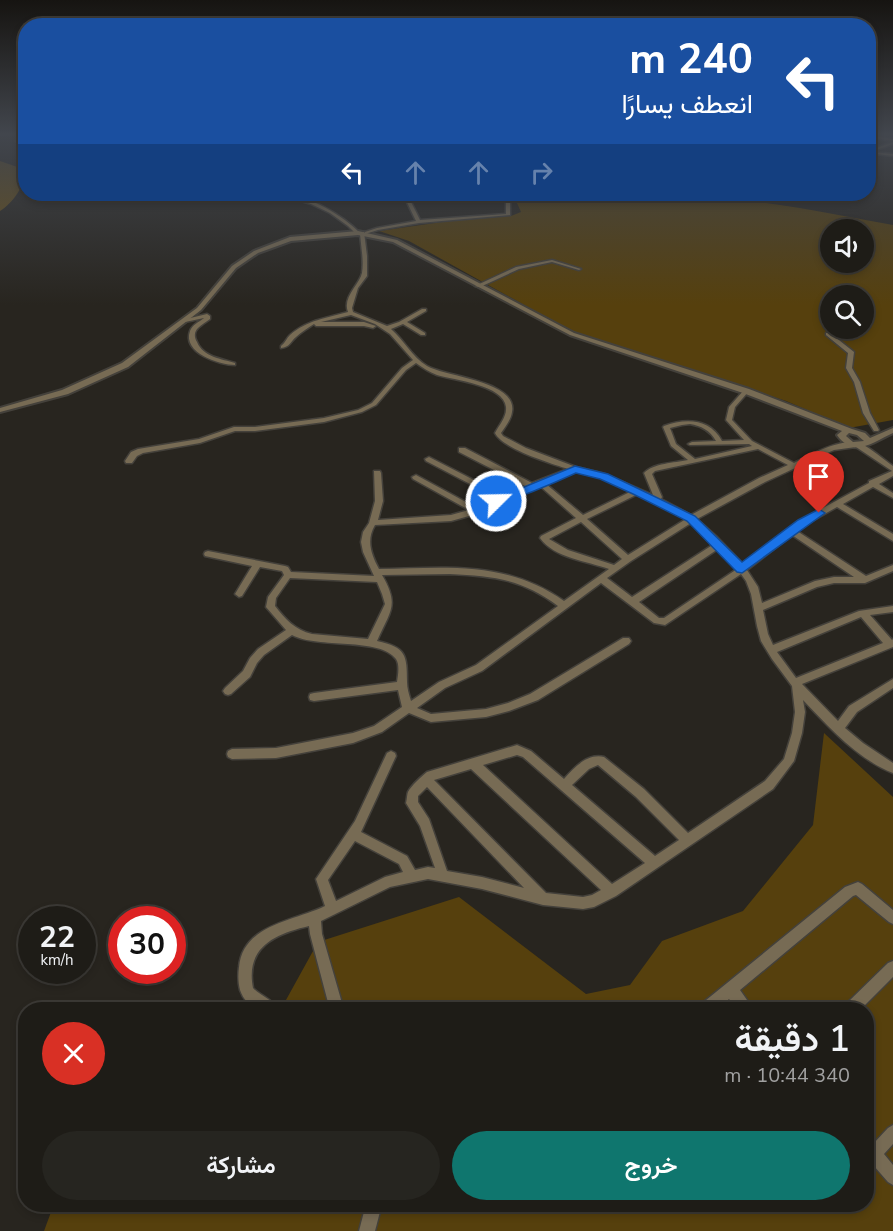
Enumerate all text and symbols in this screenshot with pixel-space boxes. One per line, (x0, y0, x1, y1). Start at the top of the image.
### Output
text: 240 m (629, 31, 753, 88)
icon: left (774, 42, 852, 120)
text: انعطف يسارًا (621, 86, 753, 123)
icon: left (336, 156, 369, 189)
icon: ahead (399, 156, 432, 189)
icon: ahead (462, 156, 495, 189)
icon: right (525, 156, 558, 189)
map controls (820, 219, 874, 339)
button: sound (820, 219, 874, 273)
button: search (820, 285, 874, 339)
pin (793, 451, 844, 513)
icon: arrive (802, 460, 835, 493)
position arrow (464, 469, 528, 533)
speed limit sign: 30 (108, 906, 186, 984)
text: 22 (39, 917, 75, 958)
text: km/h (40, 950, 74, 970)
text: 1 دقيقة (734, 1015, 850, 1064)
button: close (42, 1022, 105, 1085)
text: 340 m · 10:44 (724, 1062, 850, 1089)
button: مشاركة (42, 1131, 440, 1200)
button: خروج (452, 1131, 850, 1200)

